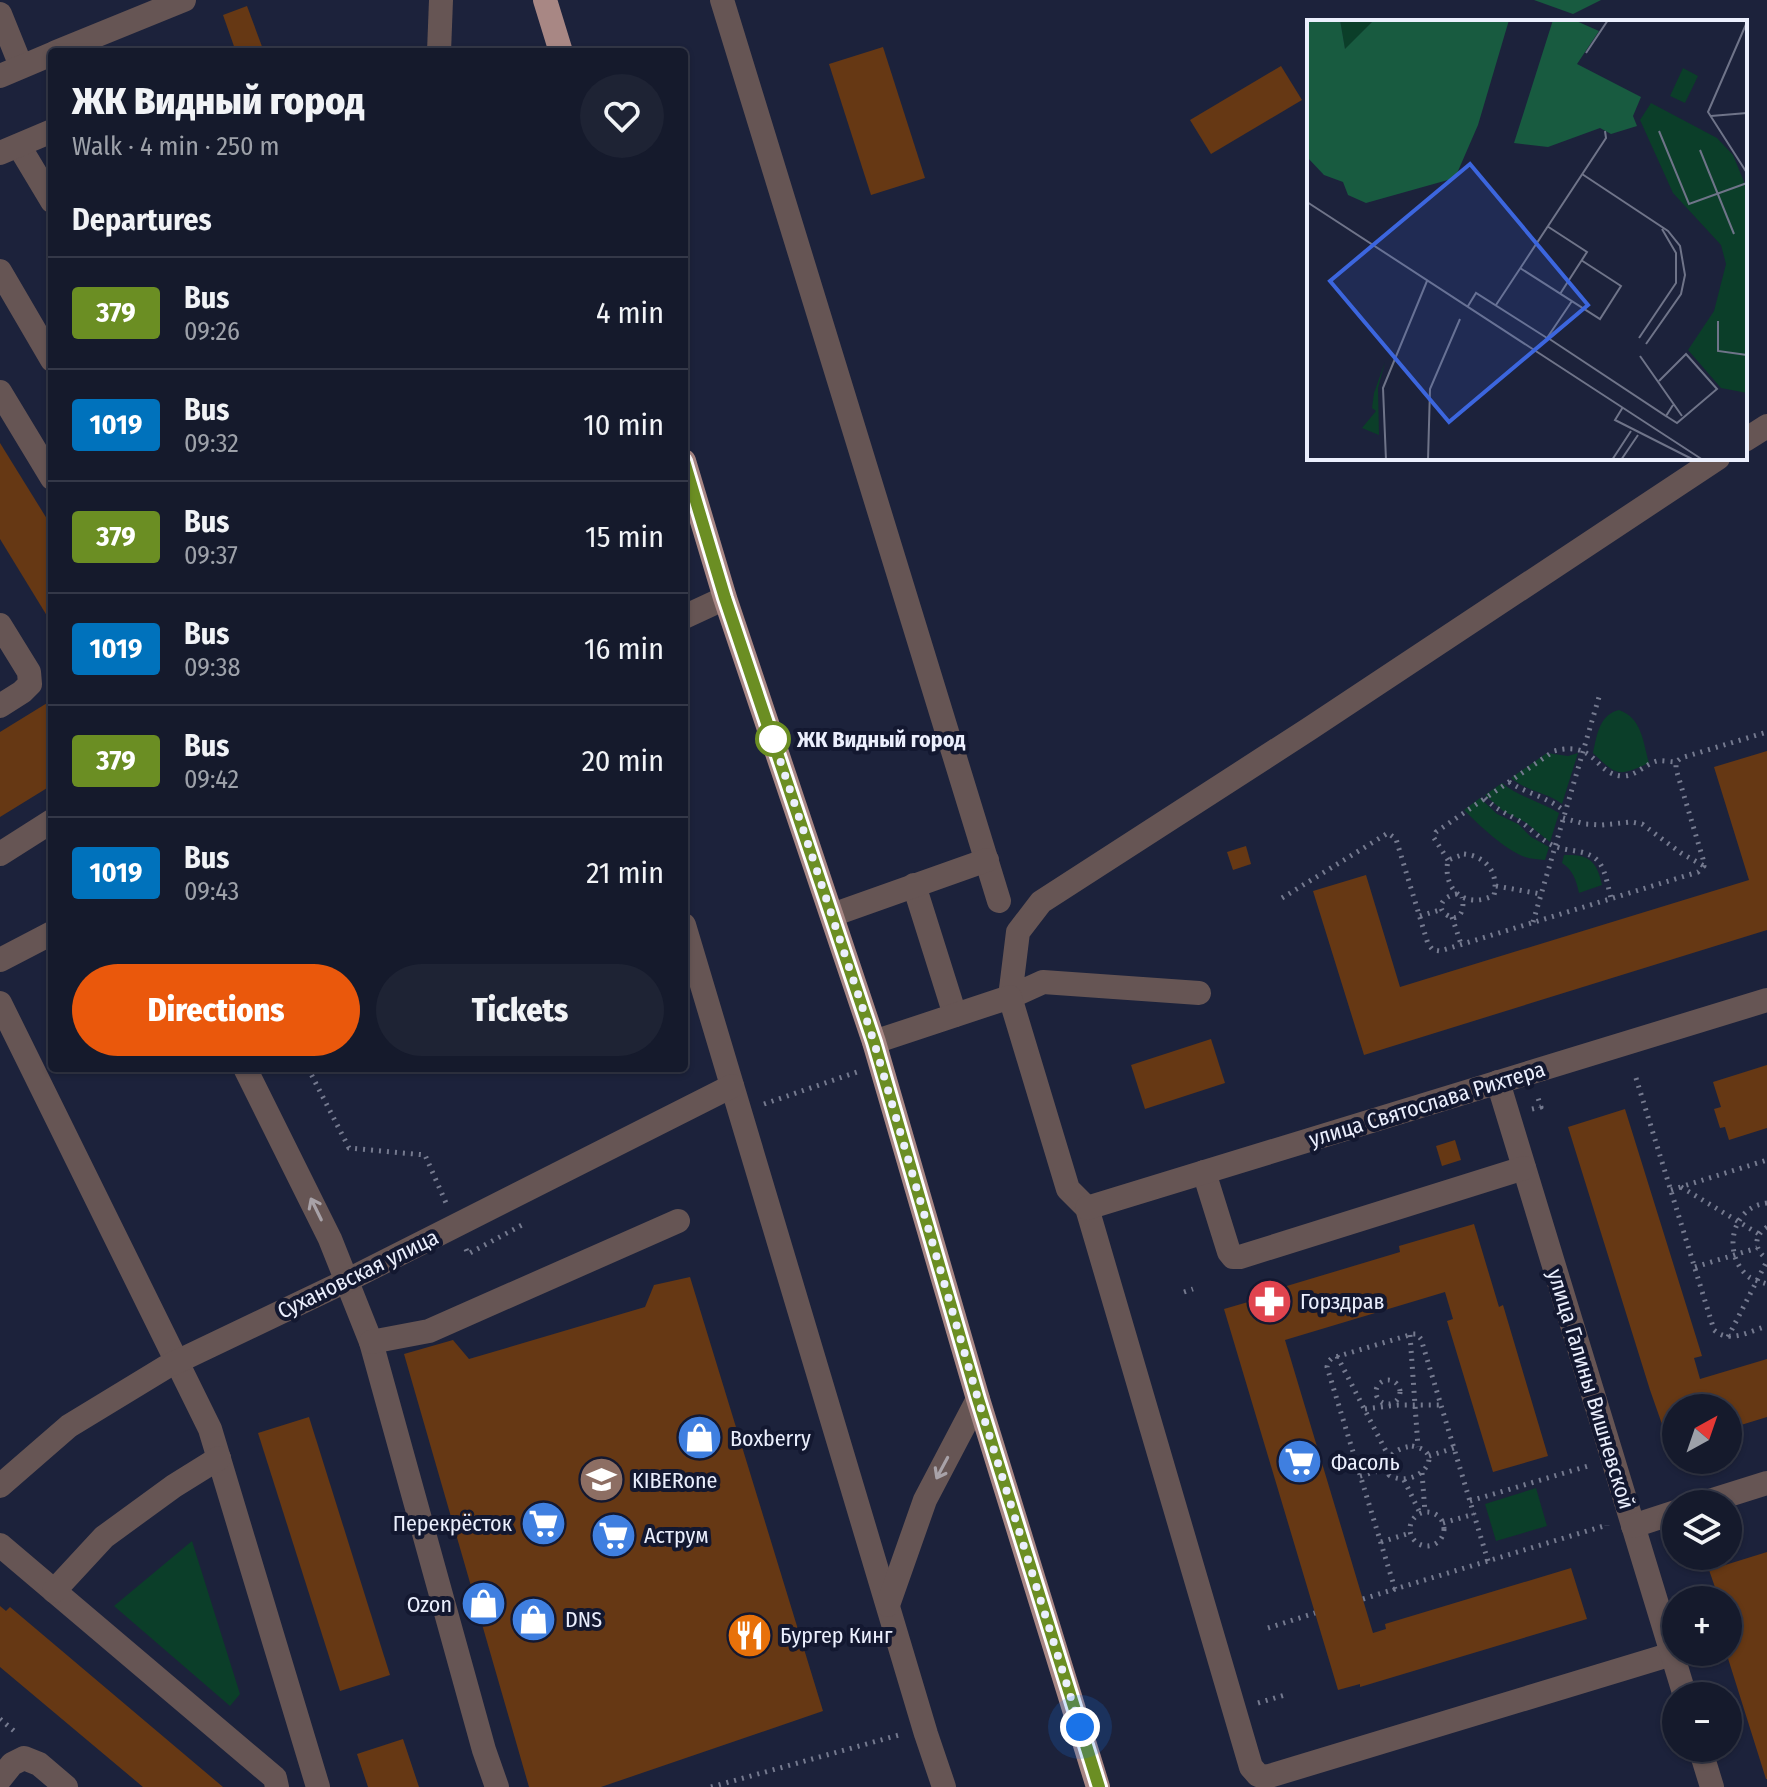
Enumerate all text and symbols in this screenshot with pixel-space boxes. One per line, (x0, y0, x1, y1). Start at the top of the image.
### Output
inset map (1307, 20, 1747, 460)
button: heart (580, 74, 664, 158)
text: ЖК Видный город (72, 78, 364, 124)
text: Walk · 4 min · 250 m (72, 131, 280, 162)
text: Departures (72, 202, 212, 238)
text: Bus (184, 280, 229, 316)
text: 4 min (596, 295, 664, 331)
text: 379 (96, 296, 136, 329)
text: 09:26 (184, 316, 240, 347)
text: Bus (184, 392, 229, 428)
text: 10 min (583, 407, 664, 443)
text: 1019 (90, 408, 142, 441)
text: 09:32 (184, 428, 239, 459)
text: Bus (184, 504, 229, 540)
text: 15 min (585, 519, 664, 555)
text: 379 (96, 520, 136, 553)
text: 09:37 (184, 540, 238, 571)
text: Bus (184, 616, 229, 652)
text: 16 min (584, 631, 664, 667)
text: 1019 (90, 632, 142, 665)
text: 09:38 (184, 652, 240, 683)
marker: ЖК Видный город (756, 722, 790, 756)
place label: ЖК Видный город (796, 726, 965, 753)
text: Bus (184, 728, 229, 764)
text: 20 min (582, 743, 664, 779)
text: 379 (96, 744, 136, 777)
text: 09:42 (184, 764, 239, 795)
text: Bus (184, 840, 229, 876)
text: 21 min (586, 855, 664, 891)
text: 1019 (90, 856, 142, 889)
text: 09:43 (184, 876, 239, 907)
button: Directions (72, 964, 360, 1056)
button: Tickets (376, 964, 664, 1056)
street label: улица Святослава Рихтера (1306, 1055, 1548, 1153)
one-way arrow (308, 1197, 323, 1221)
street label: Сухановская улица (273, 1223, 443, 1325)
street label: улица Галины Вишневской (1542, 1266, 1640, 1512)
pharmacy icon: Горздрав (1245, 1277, 1293, 1325)
place label: Горздрав (1300, 1288, 1385, 1315)
north arrow (1662, 1394, 1742, 1474)
map controls (1662, 1394, 1742, 1762)
shop icon: Boxberry (675, 1414, 723, 1462)
place label: Boxberry (730, 1425, 811, 1452)
supermarket icon: Фасоль (1276, 1438, 1324, 1486)
place label: Фасоль (1331, 1449, 1400, 1476)
one-way arrow (933, 1455, 949, 1479)
school or university icon: KIBERone (577, 1456, 625, 1504)
place label: KIBERone (632, 1467, 717, 1494)
button: layers (1662, 1490, 1742, 1570)
supermarket icon: Перекрёсток (519, 1499, 567, 1547)
place label: Перекрёсток (393, 1510, 513, 1537)
supermarket icon: Аструм (589, 1511, 637, 1559)
place label: Аструм (644, 1522, 709, 1549)
shop icon: Ozon (459, 1580, 507, 1628)
button: + (1662, 1586, 1742, 1666)
place label: Ozon (407, 1591, 452, 1618)
shop icon: DNS (510, 1595, 558, 1643)
place label: DNS (565, 1606, 602, 1633)
restaurant icon: Бургер Кинг (725, 1611, 773, 1659)
place label: Бургер Кинг (780, 1622, 893, 1649)
button: − (1662, 1682, 1742, 1762)
your location (1060, 1707, 1100, 1747)

